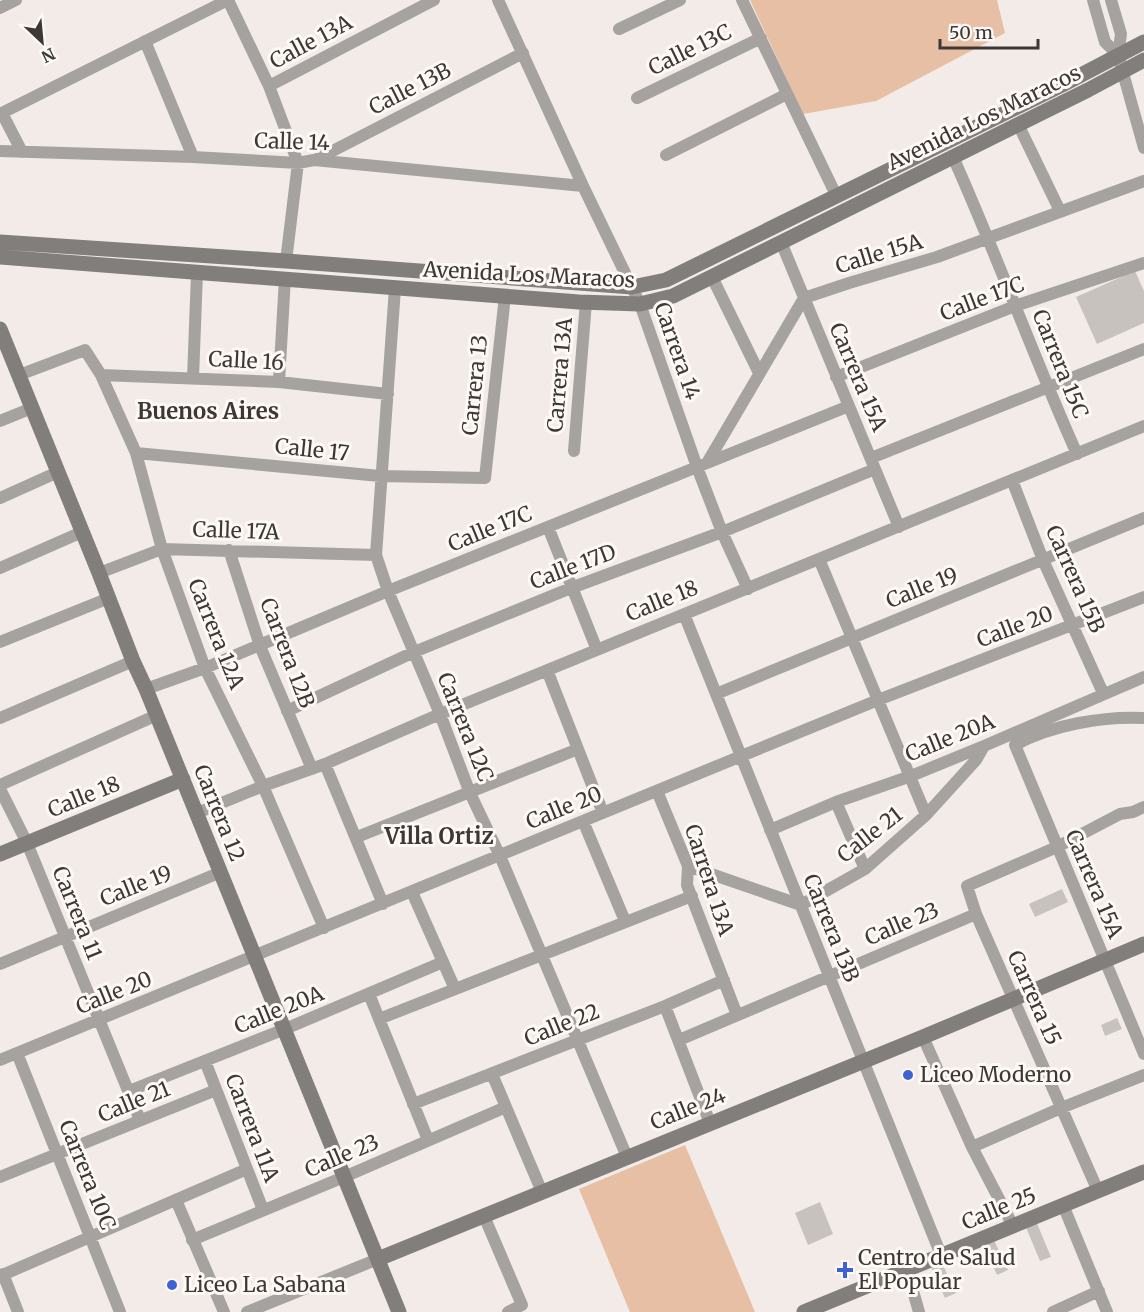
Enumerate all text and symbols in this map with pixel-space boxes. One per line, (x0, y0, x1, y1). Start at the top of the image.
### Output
street label: Calle 13A (265, 9, 357, 74)
north arrow (12, 12, 72, 72)
scale bar (940, 12, 1038, 50)
street label: Calle 13C (644, 18, 736, 81)
text: 50 m (949, 21, 993, 44)
text: N (38, 44, 59, 67)
street label: Calle 13B (364, 56, 455, 121)
street label: Avenida Los Maracos (882, 59, 1085, 177)
street label: Calle 14 (254, 127, 330, 156)
street label: Calle 15A (832, 227, 926, 280)
street label: Avenida Los Maracos (421, 255, 636, 294)
street label: Calle 17C (936, 270, 1028, 327)
street label: Carrera 14 (648, 299, 707, 403)
street label: Carrera 15C (1026, 305, 1095, 422)
street label: Carrera 13A (541, 316, 578, 434)
street label: Carrera 15A (824, 318, 893, 435)
street label: Carrera 13 (456, 333, 493, 437)
street label: Calle 16 (208, 345, 284, 376)
district label: Buenos Aires (137, 397, 279, 425)
street label: Calle 17 (274, 432, 351, 467)
street label: Calle 17C (444, 500, 536, 558)
street label: Calle 17A (192, 515, 280, 546)
street label: Carrera 15B (1040, 521, 1111, 637)
street label: Calle 17D (526, 538, 620, 595)
street label: Calle 19 (882, 561, 962, 614)
street label: Calle 18 (622, 574, 702, 627)
street label: Carrera 12A (182, 575, 251, 693)
street label: Carrera 12B (254, 594, 321, 712)
street label: Calle 20 (973, 600, 1057, 653)
street label: Carrera 12C (431, 668, 500, 785)
street label: Calle 20A (901, 707, 999, 768)
street label: Carrera 12 (188, 761, 251, 865)
street label: Calle 18 (44, 770, 124, 823)
street label: Calle 20 (522, 780, 606, 835)
street label: Calle 21 (832, 801, 908, 868)
street label: Carrera 13A (679, 821, 740, 939)
district label: Villa Ortiz (383, 822, 494, 850)
street label: Carrera 15A (1060, 825, 1129, 942)
street label: Calle 19 (96, 859, 176, 912)
street label: Carrera 11 (47, 862, 108, 963)
street label: Carrera 13B (798, 870, 865, 986)
street label: Calle 23 (861, 896, 943, 951)
street label: Carrera 15 (1002, 946, 1067, 1049)
street label: Calle 20 (72, 965, 156, 1020)
street label: Calle 20A (230, 979, 328, 1040)
street label: Calle 22 (520, 997, 603, 1052)
place label: Liceo Moderno (920, 1061, 1071, 1088)
marker: Liceo Moderno (901, 1068, 915, 1082)
street label: Carrera 11A (220, 1070, 285, 1186)
street label: Calle 21 (94, 1075, 174, 1128)
street label: Calle 24 (646, 1081, 730, 1136)
street label: Carrera 10C (53, 1116, 122, 1234)
street label: Calle 23 (301, 1128, 383, 1183)
street label: Calle 25 (958, 1181, 1040, 1236)
place label: Centro de Salud El Popular (858, 1244, 1016, 1295)
marker: Centro de Salud El Popular (836, 1261, 854, 1279)
place label: Liceo La Sabana (184, 1271, 346, 1298)
marker: Liceo La Sabana (165, 1278, 179, 1292)

